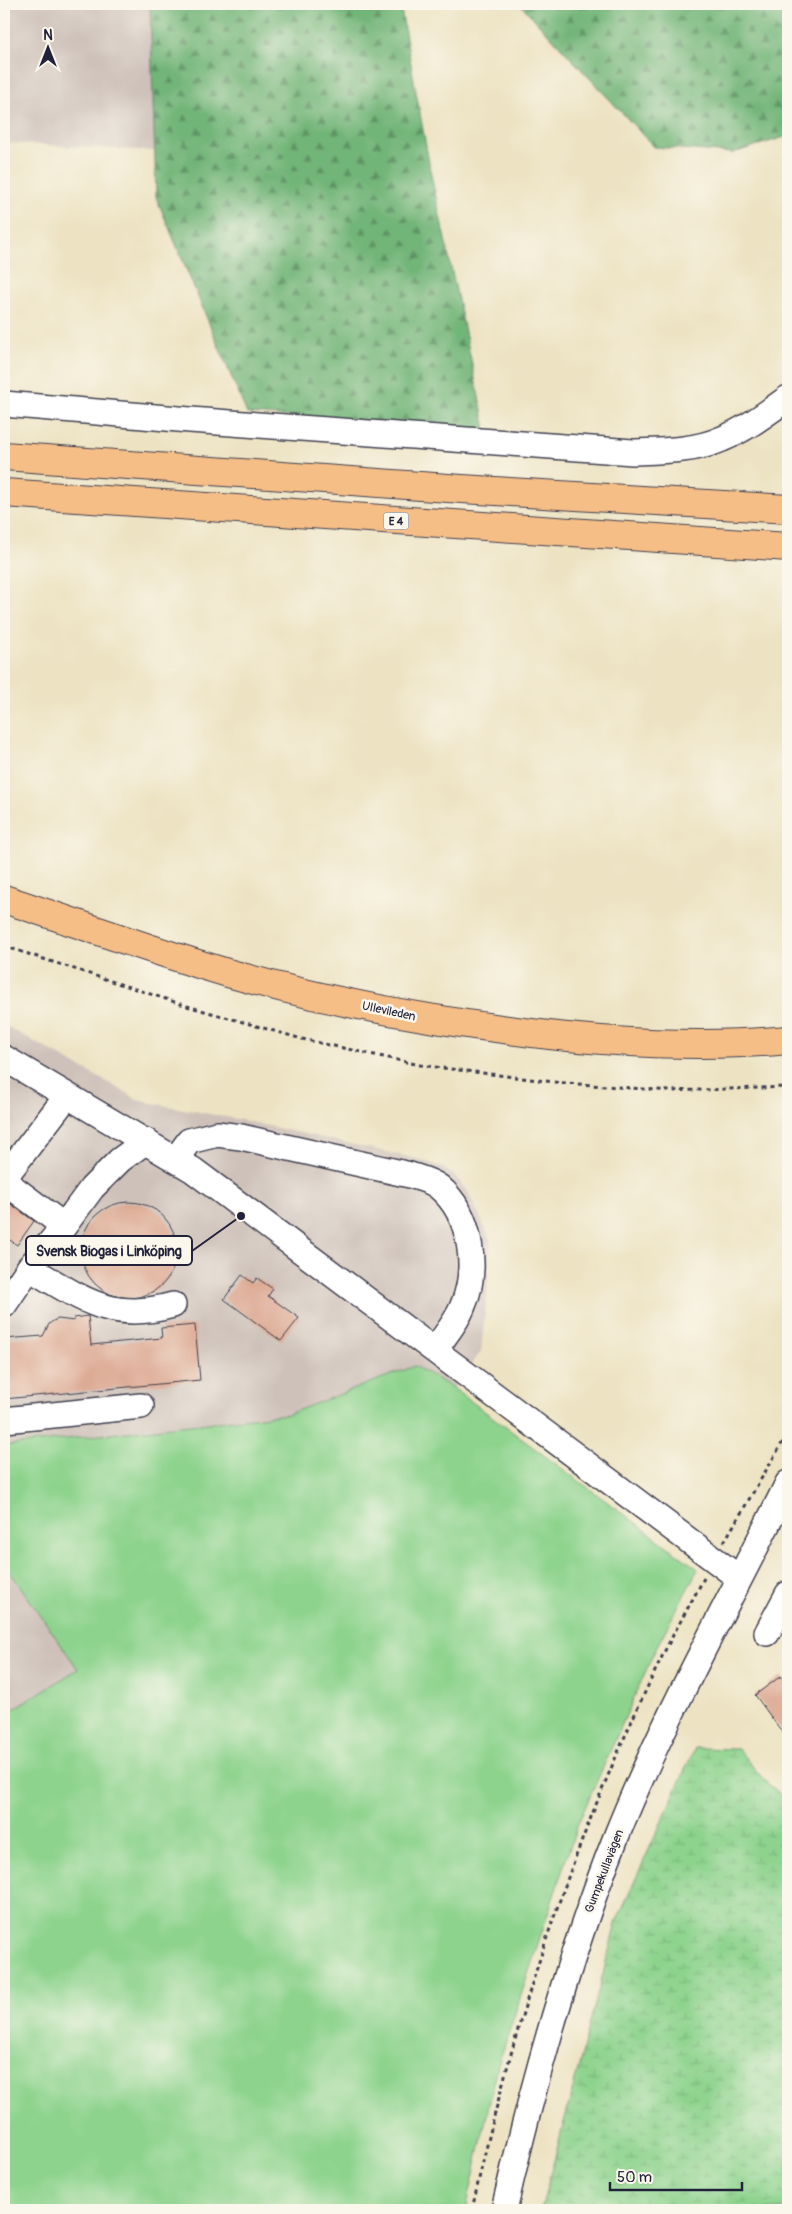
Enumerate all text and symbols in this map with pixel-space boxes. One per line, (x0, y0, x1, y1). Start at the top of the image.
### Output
north arrow (22, 22, 72, 72)
text: N (43, 27, 53, 44)
road number: E 4 (384, 512, 408, 530)
street label: Ullevileden (361, 999, 417, 1025)
callout: Svensk Biogas i Linköping (26, 1236, 192, 1265)
text: Svensk Biogas i Linköping (36, 1243, 182, 1260)
street label: Gumpekullavägen (582, 1827, 627, 1915)
scale bar (610, 2159, 742, 2191)
text: 50 m (617, 2168, 652, 2187)

